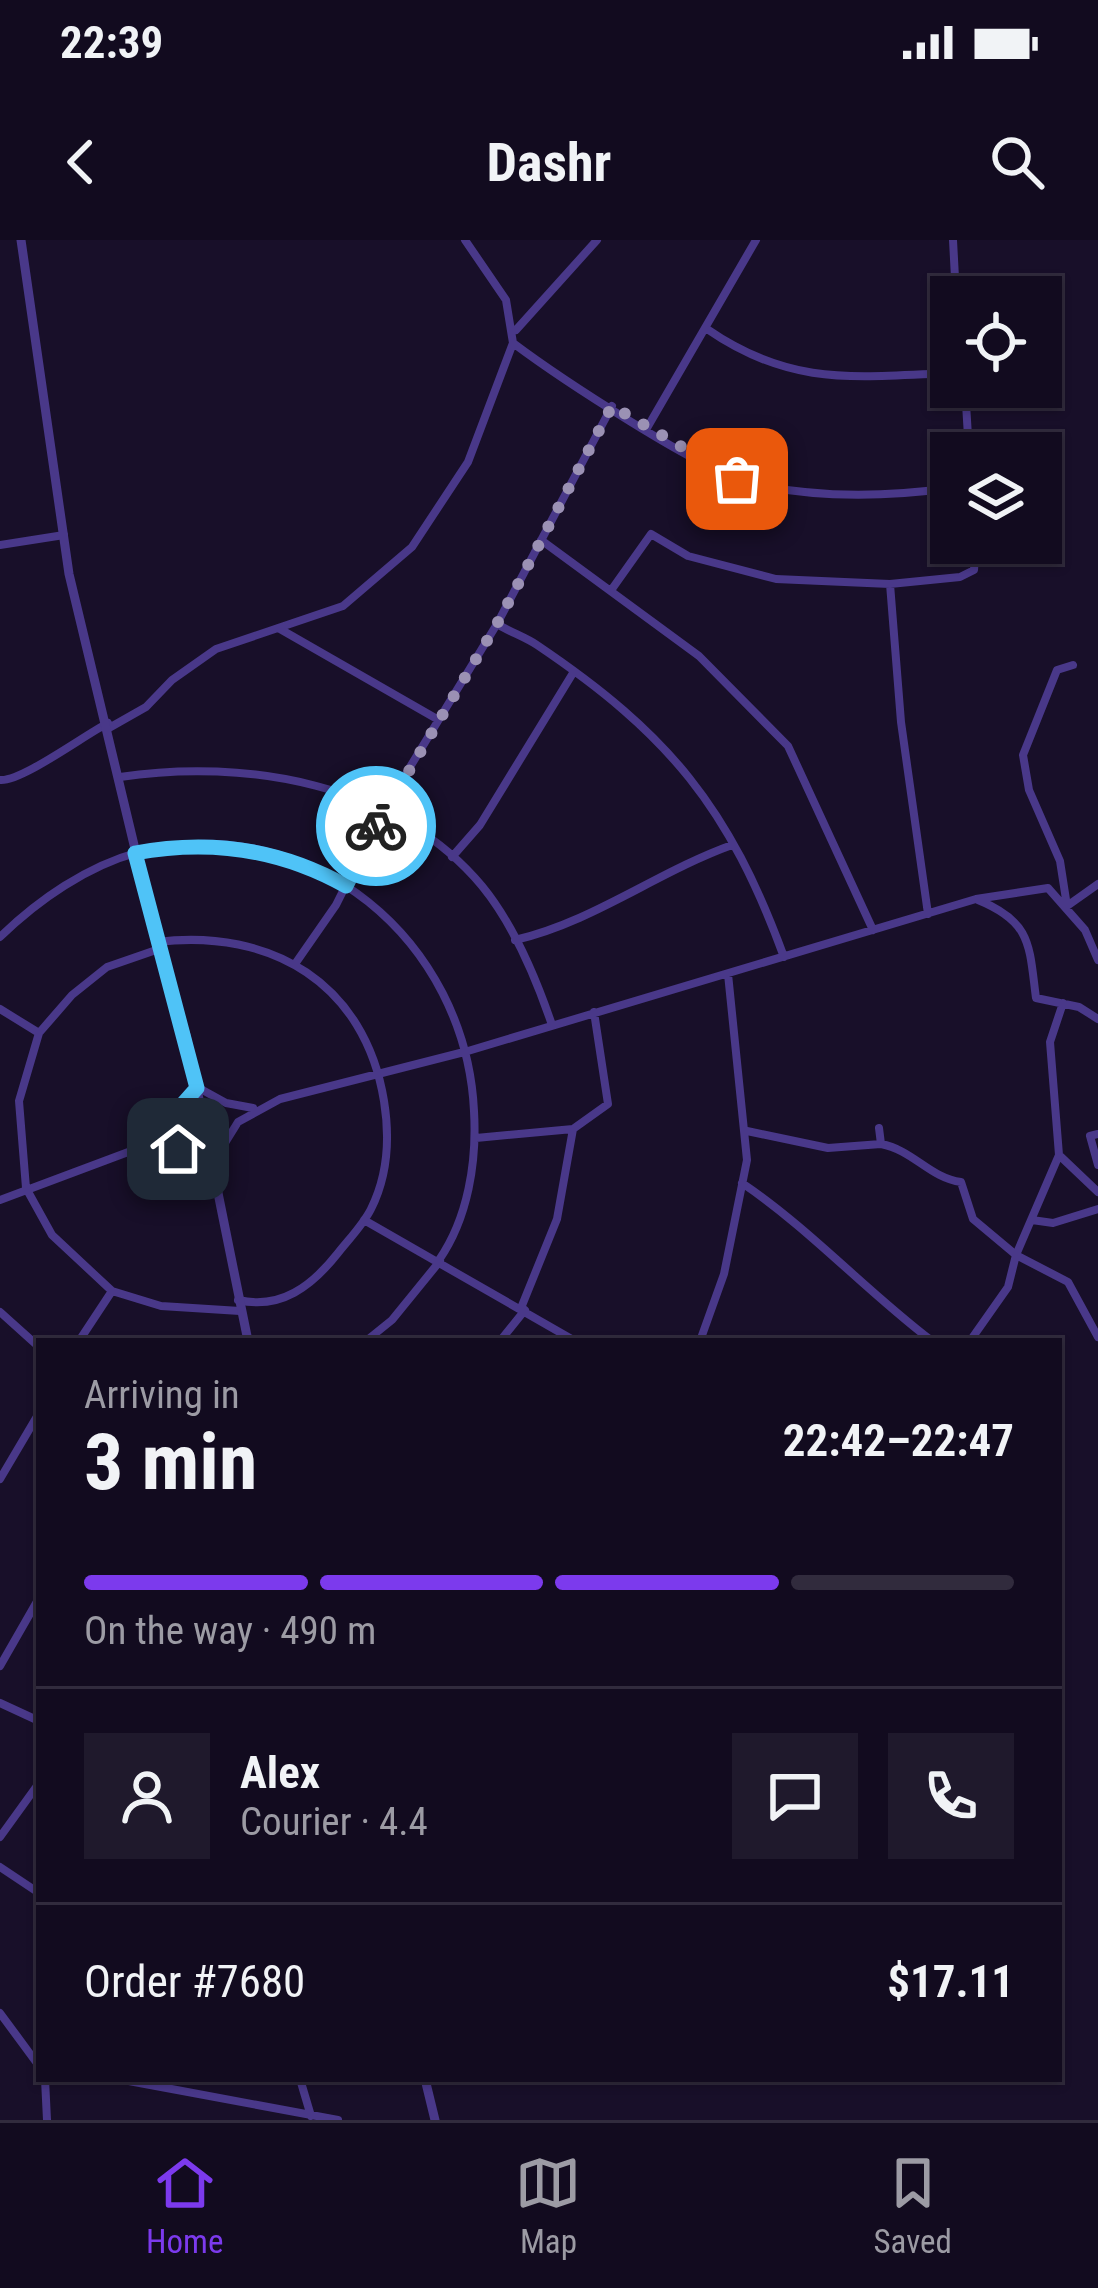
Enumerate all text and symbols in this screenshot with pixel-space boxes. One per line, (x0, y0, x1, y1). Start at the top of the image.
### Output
text: 22:39 (60, 16, 163, 69)
icon: back (48, 129, 114, 195)
icon: search (984, 129, 1050, 195)
text: Dashr (487, 131, 611, 194)
map controls (930, 276, 1062, 564)
button: locate (930, 276, 1062, 408)
pin (686, 428, 788, 530)
button: layers (930, 432, 1062, 564)
icon: bag (704, 446, 770, 512)
courier (316, 766, 436, 886)
icon: bike (343, 793, 409, 859)
pin (127, 1098, 229, 1200)
icon: home (145, 1116, 211, 1182)
text: Arriving in (84, 1372, 240, 1418)
text: 22:42–22:47 (783, 1414, 1014, 1467)
text: 3 min (84, 1417, 257, 1508)
text: On the way · 490 m (84, 1608, 376, 1654)
button: person (84, 1733, 210, 1859)
button: chat (732, 1733, 858, 1859)
button: phone (888, 1733, 1014, 1859)
text: Alex (240, 1746, 320, 1799)
text: Courier · 4.4 (240, 1799, 428, 1845)
text: Order #7680 (84, 1955, 305, 2008)
text: $17.11 (887, 1955, 1014, 2008)
tab: Home (146, 2150, 223, 2261)
tab: Map (515, 2150, 581, 2261)
tab: Saved (874, 2150, 952, 2261)

